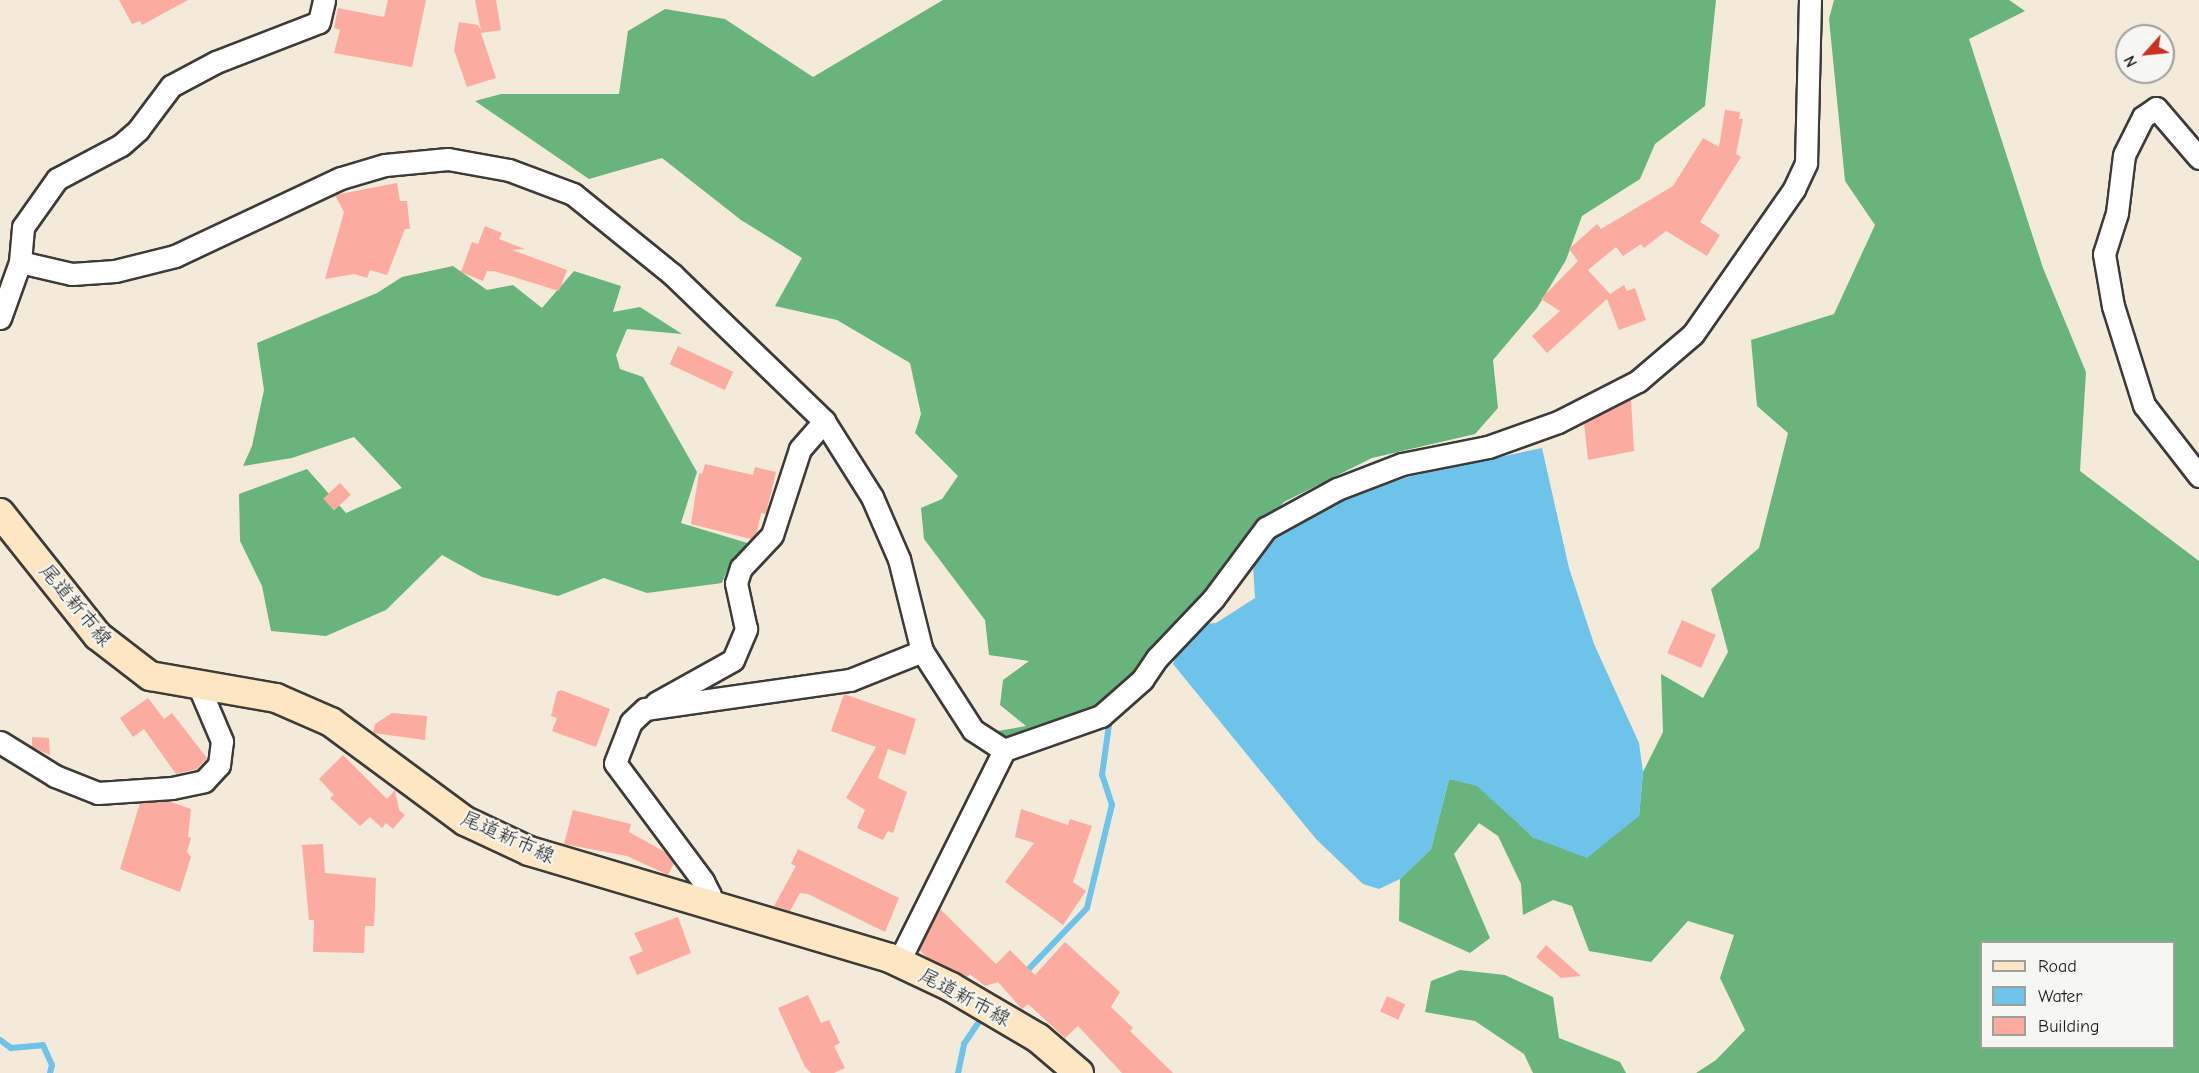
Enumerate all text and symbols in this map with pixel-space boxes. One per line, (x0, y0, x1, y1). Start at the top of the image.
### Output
north arrow (2115, 24, 2175, 84)
text: N (2120, 53, 2141, 70)
street label: 尾道新市線 (35, 559, 117, 651)
street label: 尾道新市線 (457, 806, 559, 868)
legend (1980, 941, 2175, 1049)
text: Road (2038, 956, 2077, 977)
street label: 尾道新市線 (915, 963, 1015, 1031)
text: Water (2038, 986, 2082, 1007)
text: Building (2038, 1016, 2100, 1037)

